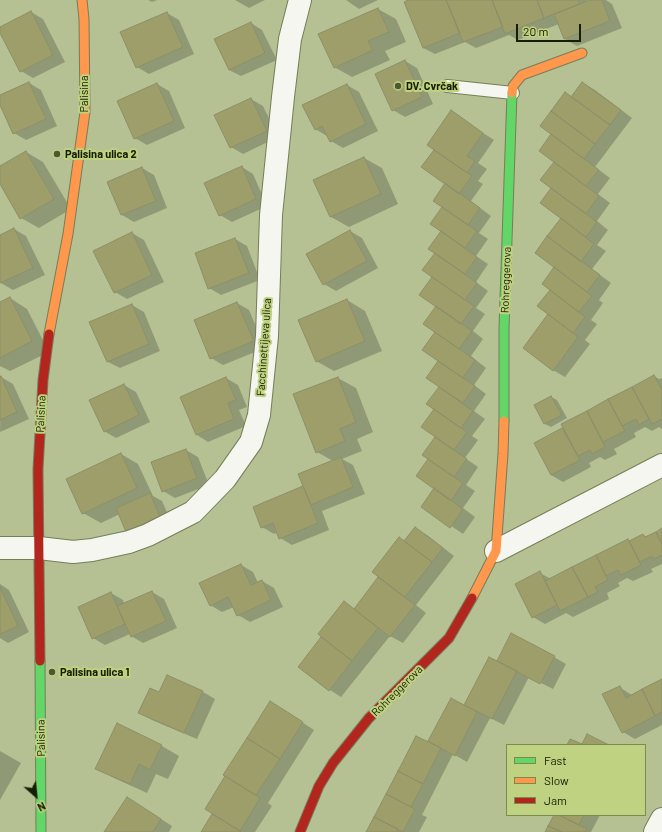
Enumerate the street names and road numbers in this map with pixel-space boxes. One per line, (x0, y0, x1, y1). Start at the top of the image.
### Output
street label: Palisina (77, 75, 91, 113)
street label: Rohreggerova (498, 247, 514, 313)
street label: Facchinettijeva ulica (254, 298, 274, 396)
street label: Palisina (33, 395, 49, 433)
street label: Rohreggerova (369, 663, 425, 719)
street label: Palisina (34, 719, 48, 757)

